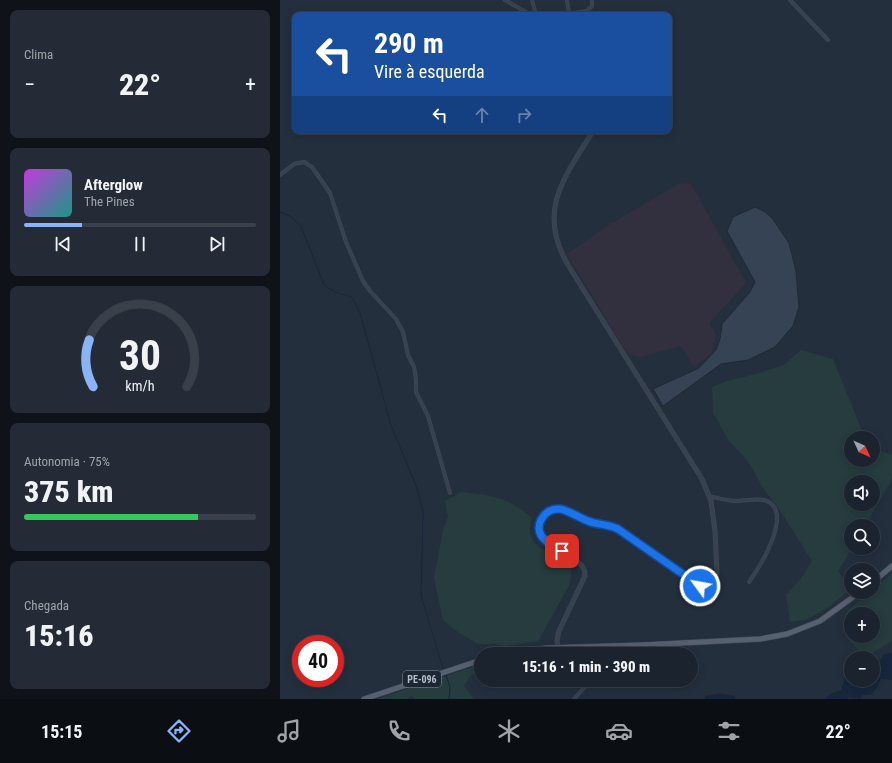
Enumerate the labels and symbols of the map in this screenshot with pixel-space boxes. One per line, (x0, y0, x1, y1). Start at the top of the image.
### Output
north arrow (844, 431, 880, 467)
pin (545, 534, 579, 568)
position arrow (679, 565, 721, 607)
speed limit sign: 40 (292, 635, 344, 687)
road number: PE-096 (403, 671, 441, 687)

